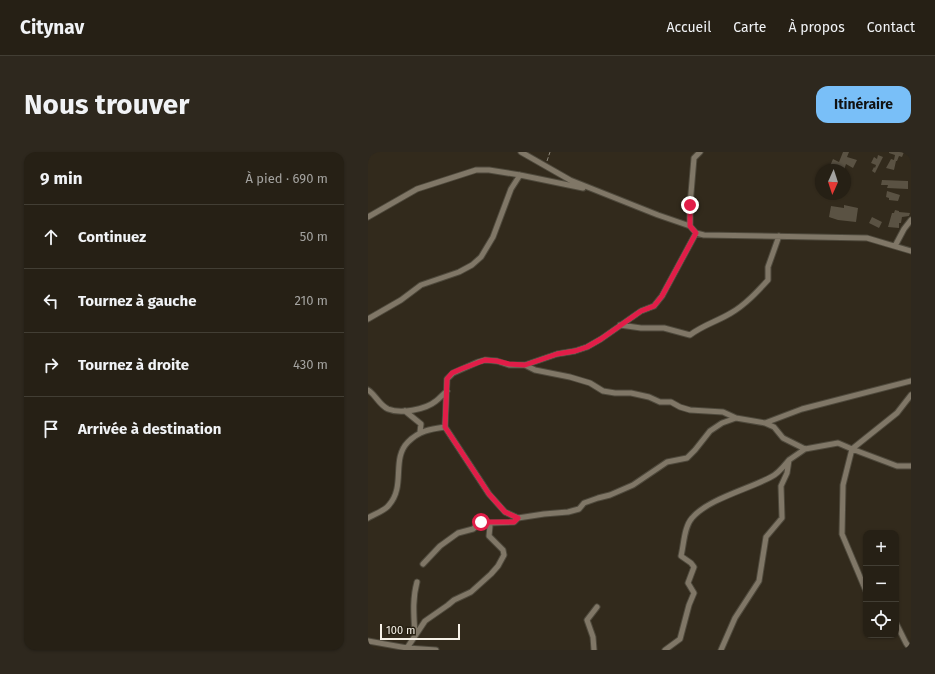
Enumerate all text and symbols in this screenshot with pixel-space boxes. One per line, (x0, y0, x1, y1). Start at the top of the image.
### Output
text: Citynav (20, 16, 84, 39)
text: Accueil (666, 19, 711, 36)
text: Carte (733, 19, 766, 36)
text: À propos (788, 19, 845, 36)
text: Contact (867, 19, 915, 36)
button: Itinéraire (816, 86, 911, 123)
text: Nous trouver (24, 88, 189, 121)
north arrow (815, 164, 851, 200)
text: 9 min (40, 168, 83, 189)
text: À pied · 690 m (245, 171, 328, 186)
route end (681, 196, 699, 214)
icon: ahead (40, 226, 62, 248)
text: Continuez (78, 228, 146, 246)
text: 50 m (300, 229, 328, 244)
icon: left (40, 290, 62, 312)
text: Tournez à gauche (78, 292, 197, 310)
text: 210 m (294, 293, 328, 308)
icon: right (40, 354, 62, 376)
text: Tournez à droite (78, 356, 189, 374)
text: 430 m (293, 357, 328, 372)
icon: arrive (40, 418, 62, 440)
text: Arrivée à destination (78, 420, 221, 438)
route start (472, 513, 490, 531)
map controls (863, 530, 899, 638)
button: + (863, 530, 899, 566)
button: − (863, 566, 899, 602)
button: locate (863, 602, 899, 638)
scale bar (380, 622, 460, 641)
text: 100 m (386, 624, 415, 637)

